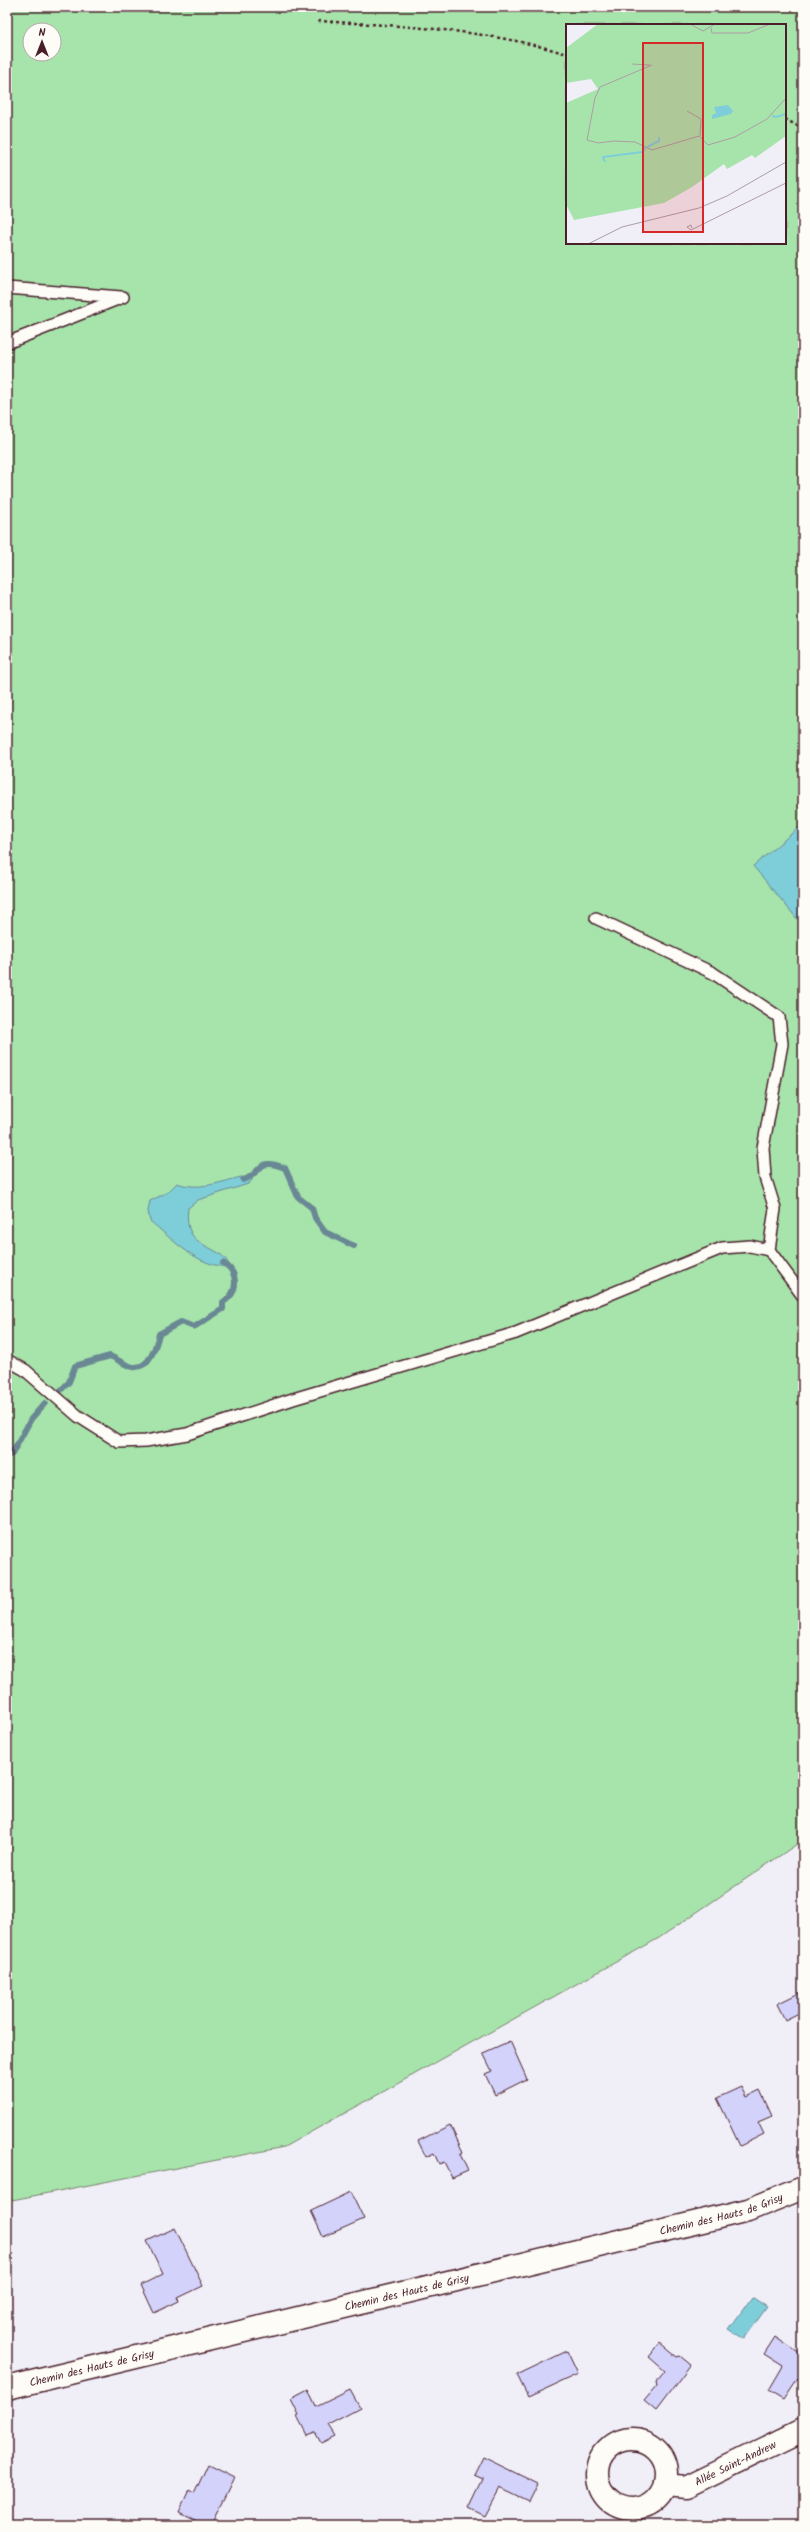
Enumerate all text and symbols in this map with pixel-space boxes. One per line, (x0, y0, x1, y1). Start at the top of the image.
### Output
north arrow (22, 22, 62, 62)
text: N (39, 24, 46, 42)
inset map (566, 24, 786, 244)
street label: Chemin des Hauts de Grisy (658, 2189, 787, 2241)
street label: Chemin des Hauts de Grisy (343, 2269, 472, 2317)
street label: Chemin des Hauts de Grisy (28, 2345, 157, 2392)
street label: Allée Saint-Andrew (692, 2436, 780, 2491)

